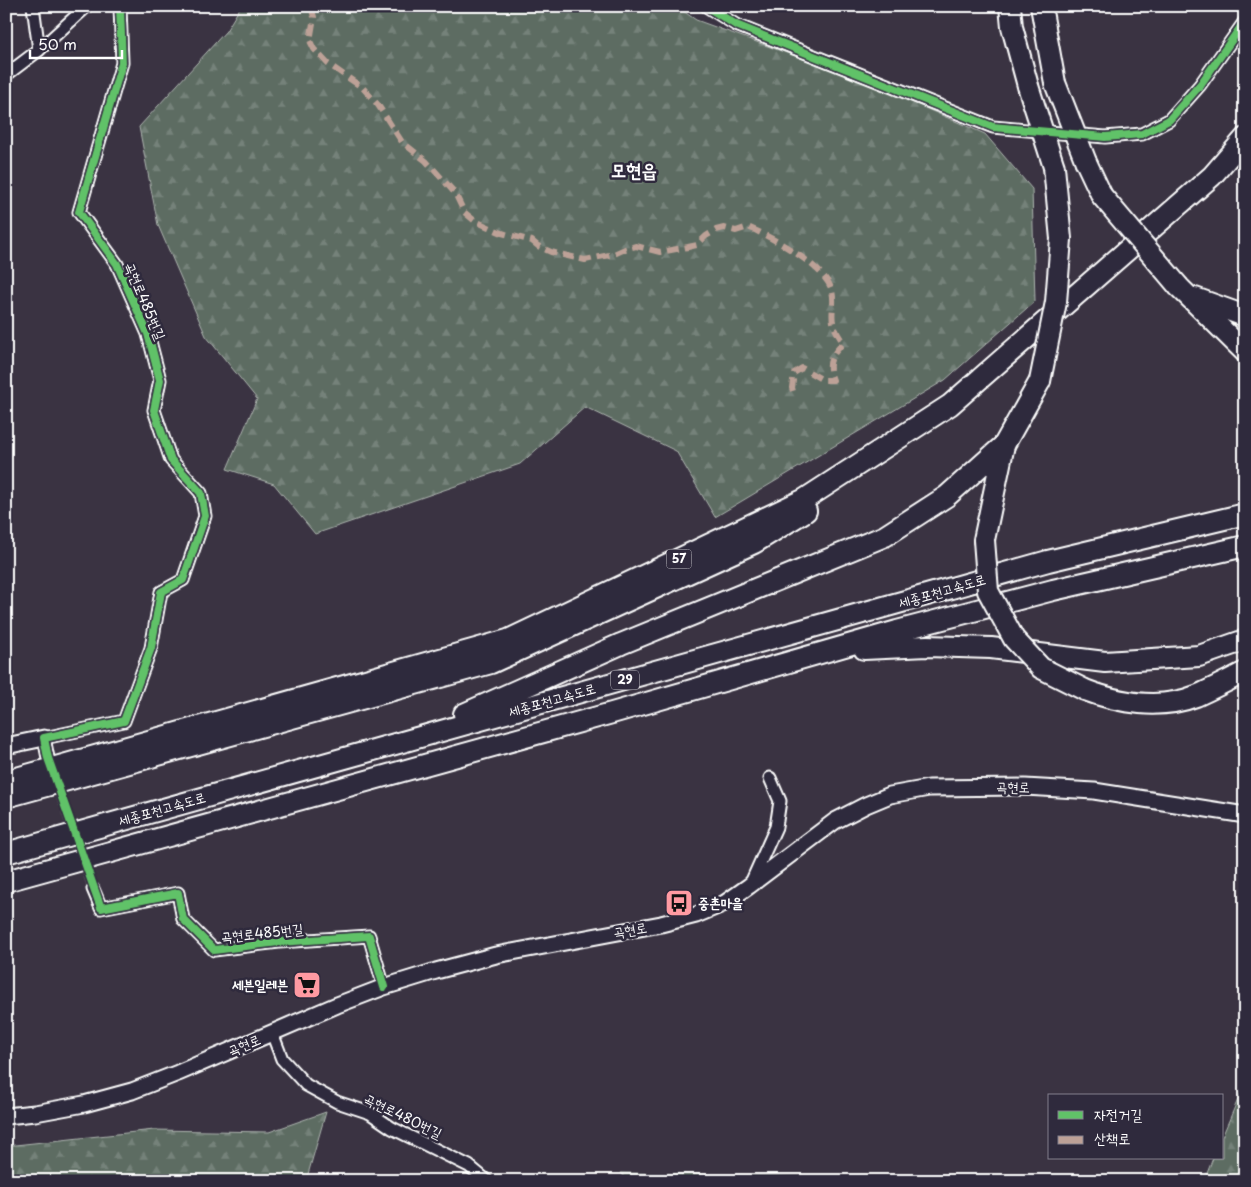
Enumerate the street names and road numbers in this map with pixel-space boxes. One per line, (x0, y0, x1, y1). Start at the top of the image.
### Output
street label: 곡현로485번길 (120, 259, 172, 344)
road number: 57 (666, 550, 692, 568)
street label: 세종포천고속도로 (896, 568, 988, 613)
road number: 29 (611, 670, 639, 690)
street label: 세종포천고속도로 (506, 677, 598, 722)
street label: 곡현로 (996, 776, 1030, 797)
street label: 세종포천고속도로 (116, 786, 208, 831)
street label: 곡현로 (611, 916, 648, 943)
street label: 곡현로485번길 (220, 918, 305, 947)
street label: 곡현로 (224, 1028, 263, 1061)
street label: 곡현로480번길 (361, 1088, 446, 1144)

